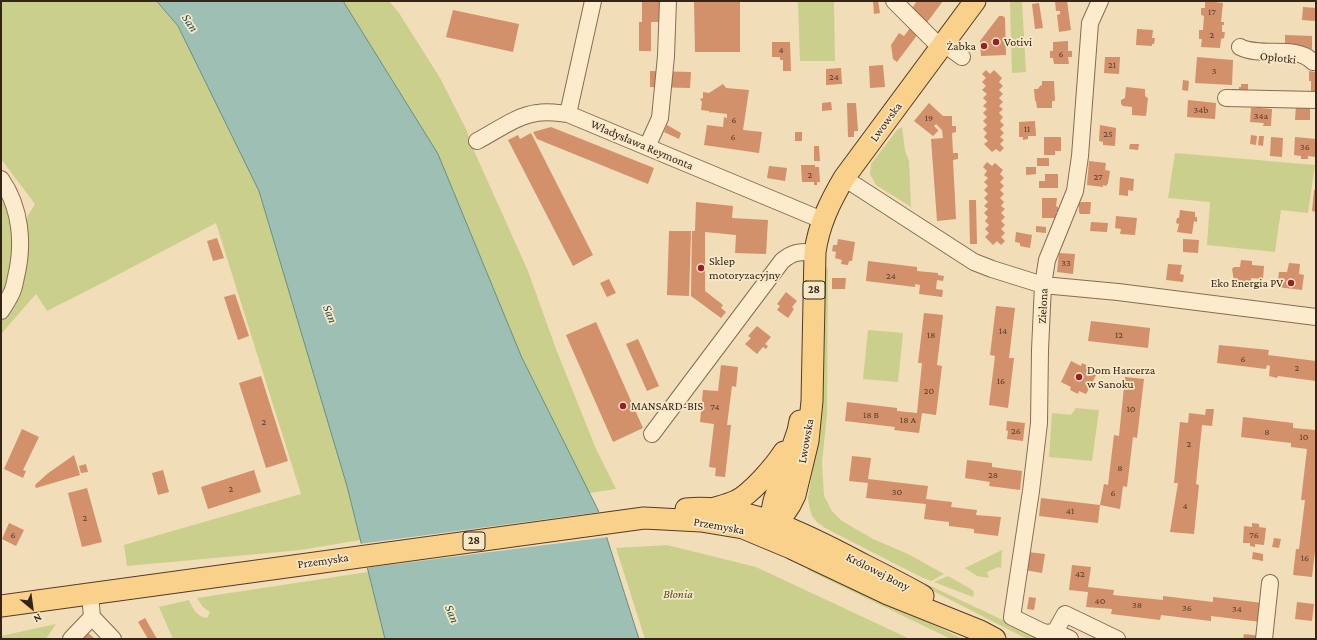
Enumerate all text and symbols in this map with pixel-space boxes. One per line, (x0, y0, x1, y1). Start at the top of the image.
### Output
house number: 17 (1208, 6, 1216, 18)
water label: San (178, 11, 202, 35)
house number: 2 (1210, 29, 1214, 41)
place label: Votivi (1004, 35, 1032, 49)
marker: Votivi (991, 37, 1001, 47)
place label: Żabka (947, 39, 976, 53)
marker: Żabka (979, 41, 989, 51)
house number: 4 (778, 44, 784, 56)
house number: 6 (1058, 48, 1064, 60)
street label: Opłotki (1259, 49, 1297, 67)
house number: 21 (1108, 59, 1116, 71)
house number: 3 (1212, 65, 1216, 77)
house number: 24 (829, 71, 839, 83)
street label: Lwowska (867, 100, 905, 144)
house number: 34b (1194, 104, 1208, 116)
house number: 34a (1254, 110, 1268, 122)
house number: 19 (925, 112, 933, 124)
house number: 6 (731, 114, 737, 126)
street label: Władysława Reymonta (588, 117, 696, 173)
house number: 11 (1024, 123, 1030, 135)
house number: 25 (1103, 128, 1113, 140)
house number: 6 (730, 131, 736, 143)
house number: 36 (1300, 141, 1310, 153)
house number: 2 (808, 169, 812, 181)
house number: 27 (1093, 171, 1103, 183)
place label: Sklep motoryzacyjny (709, 254, 780, 282)
house number: 33 (1061, 257, 1071, 269)
marker: Sklep motoryzacyjny (696, 263, 706, 273)
house number: 24 (886, 270, 896, 282)
place label: Eko Energia PV (1211, 276, 1283, 290)
marker: Eko Energia PV (1286, 278, 1296, 288)
road number: 28 (803, 281, 825, 299)
street label: Zielona (1035, 288, 1051, 324)
water label: San (319, 302, 341, 326)
house number: 14 (999, 325, 1007, 337)
house number: 18 (927, 329, 935, 341)
house number: 12 (1115, 329, 1123, 341)
house number: 6 (1240, 353, 1246, 365)
house number: 2 (1295, 362, 1299, 374)
place label: Dom Harcerza w Sanoku (1087, 363, 1155, 391)
marker: Dom Harcerza w Sanoku (1074, 372, 1084, 382)
house number: 16 (997, 375, 1005, 387)
house number: 20 (924, 385, 934, 397)
place label: MANSARD-BIS (631, 399, 703, 413)
marker: MANSARD-BIS (618, 401, 628, 411)
house number: 74 (710, 401, 720, 413)
house number: 10 (1127, 403, 1135, 415)
house number: 18 B (863, 409, 879, 421)
house number: 18 A (900, 414, 916, 426)
house number: 2 (262, 416, 266, 428)
street label: Lwowska (795, 418, 817, 464)
house number: 26 (1011, 425, 1021, 437)
house number: 8 (1264, 426, 1270, 438)
house number: 10 (1300, 431, 1308, 443)
house number: 2 (1187, 438, 1191, 450)
house number: 8 (1117, 462, 1123, 474)
house number: 28 (988, 469, 998, 481)
house number: 2 (229, 483, 233, 495)
house number: 30 (892, 486, 902, 498)
house number: 6 (1110, 487, 1116, 499)
house number: 4 (1182, 500, 1188, 512)
house number: 41 (1066, 505, 1074, 517)
house number: 2 (83, 512, 87, 524)
street label: Przemyska (692, 514, 746, 538)
house number: 6 (10, 529, 16, 541)
house number: 76 (1249, 529, 1259, 541)
road number: 28 (463, 532, 485, 550)
street label: Przemyska (296, 550, 350, 572)
street label: Królowej Bony (844, 550, 912, 594)
house number: 16 (1301, 552, 1309, 564)
house number: 42 (1075, 568, 1085, 580)
park label: Błonia (663, 587, 693, 601)
north arrow (12, 588, 52, 628)
house number: 40 (1095, 595, 1105, 607)
house number: 38 (1132, 599, 1142, 611)
water label: San (441, 602, 463, 626)
house number: 36 (1182, 602, 1192, 614)
house number: 34 (1232, 603, 1242, 615)
text: N (32, 611, 44, 626)

